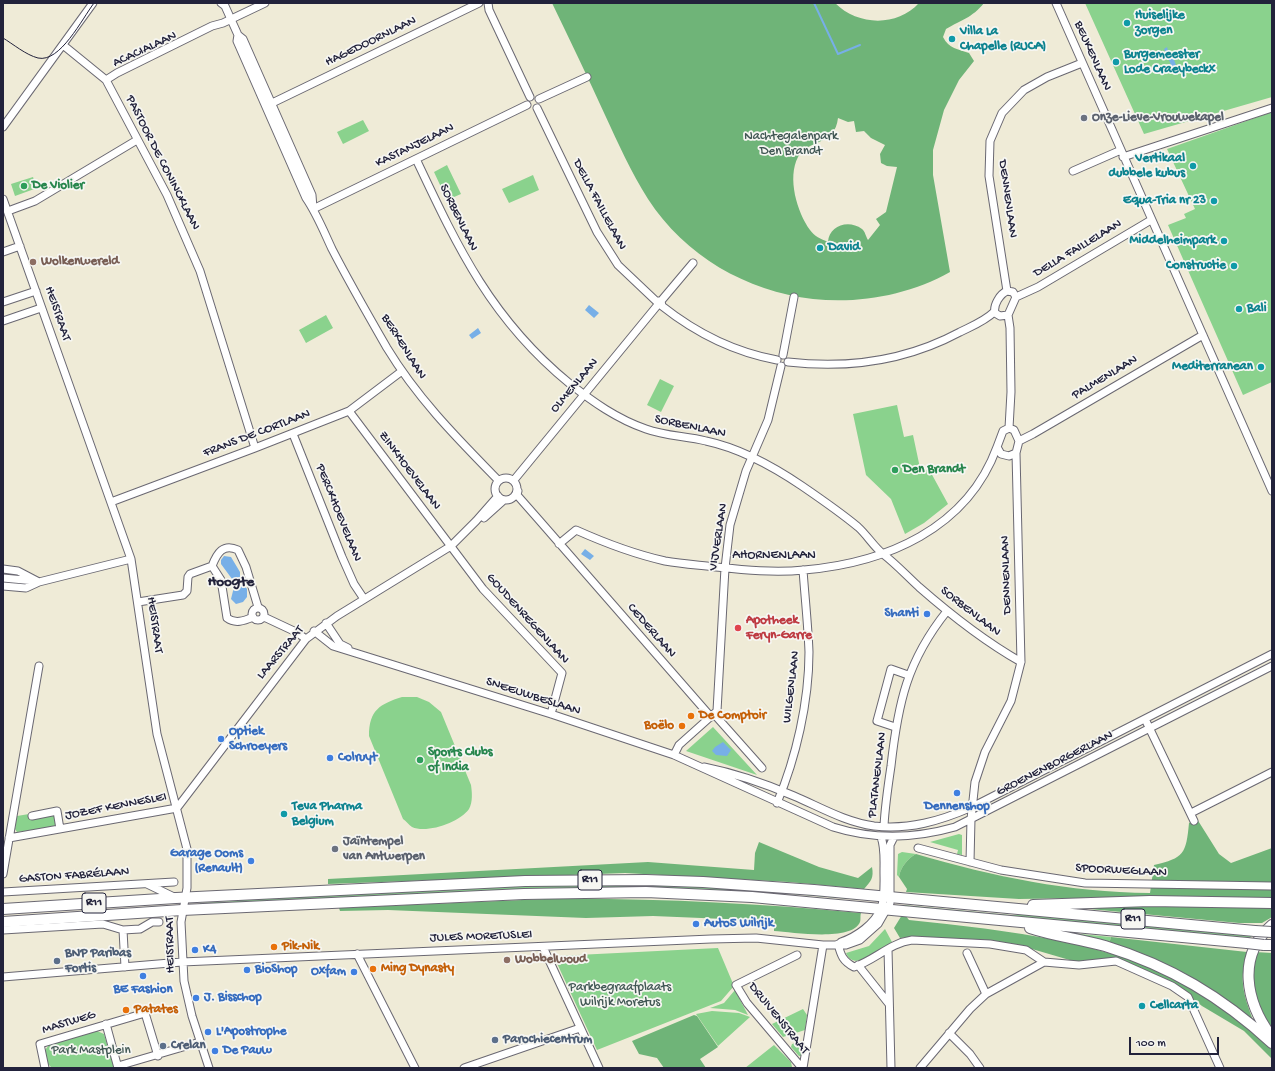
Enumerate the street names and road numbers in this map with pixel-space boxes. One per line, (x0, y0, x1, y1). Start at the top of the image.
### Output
street label: HAGEDOORNLAAN (323, 13, 419, 71)
street label: BEUKENLAAN (1070, 19, 1114, 93)
street label: ACACIALAAN (111, 28, 179, 72)
street label: PASTOOR DE CONINCKLAAN (121, 93, 203, 233)
street label: KASTANJELAAN (373, 120, 457, 172)
street label: DELLA FAILLELAAN (569, 157, 629, 253)
street label: DENNENLAAN (994, 159, 1020, 239)
street label: SORBENLAAN (435, 182, 481, 254)
street label: DELLA FAILLELAAN (1031, 216, 1125, 282)
street label: HEISTRAAT (40, 285, 74, 343)
street label: BERKENLAAN (377, 312, 429, 382)
street label: PALMENLAAN (1069, 352, 1141, 404)
street label: OLMENLAAN (548, 355, 602, 417)
street label: FRANS DE CORTLAAN (201, 406, 313, 462)
street label: SORBENLAAN (653, 412, 727, 442)
street label: ZINKHOEVELAAN (374, 429, 444, 513)
street label: PERCKHOEVELAAN (311, 462, 365, 564)
street label: VIJVERLAAN (706, 502, 732, 572)
street label: DENNENLAAN (998, 535, 1016, 615)
street label: AHORNENLAAN (732, 548, 816, 564)
street label: GOUDENREGENLAAN (482, 570, 572, 668)
street label: SORBENLAAN (937, 584, 1003, 640)
street label: HEISTRAAT (142, 596, 166, 654)
street label: CEDERLAAN (623, 601, 679, 661)
street label: LAARSTRAAT (254, 623, 308, 683)
street label: WILGENLAAN (780, 650, 804, 724)
street label: SNEEUWBESLAAN (484, 674, 582, 720)
street label: GROENENBORGERLAAN (994, 728, 1116, 800)
street label: PLATANENLAAN (865, 731, 891, 819)
street label: JOZEF KENNESLEI (64, 789, 168, 825)
street label: SPOORWEGLAAN (1075, 861, 1167, 881)
street label: GASTON FABRÉLAAN (18, 864, 130, 888)
road number: R11 (578, 870, 602, 890)
road number: R11 (82, 893, 106, 913)
road number: R11 (1121, 909, 1145, 929)
street label: HEISTRAAT (163, 916, 179, 974)
street label: JULES MORETUSLEI (429, 927, 533, 947)
street label: DRUIVENSTRAAT (744, 980, 812, 1058)
street label: MASTWEG (40, 1007, 98, 1039)

